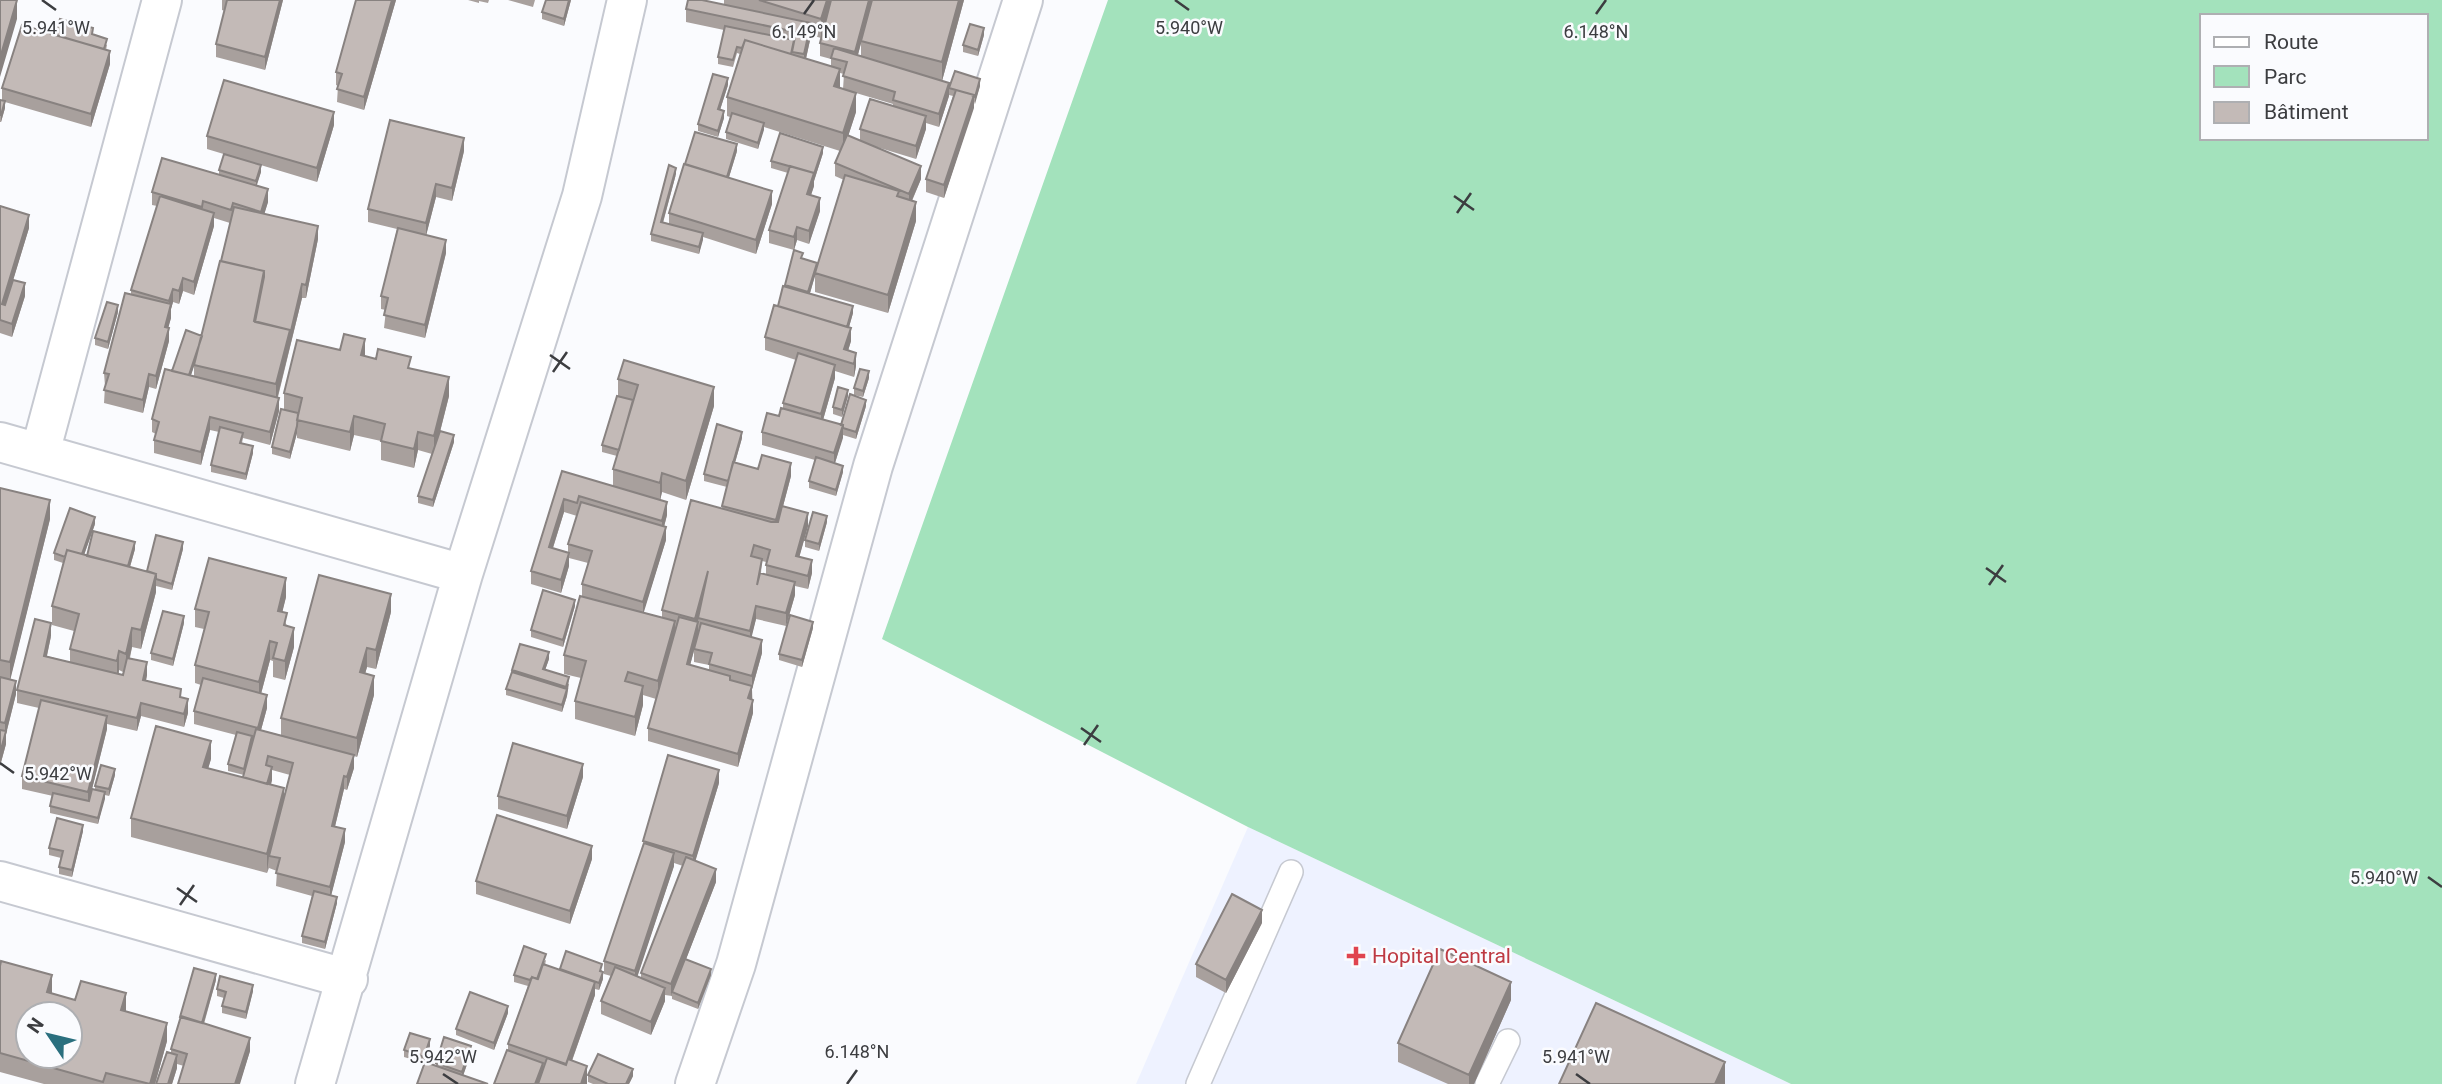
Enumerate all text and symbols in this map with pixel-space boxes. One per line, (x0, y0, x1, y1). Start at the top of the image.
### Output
legend (2200, 14, 2428, 140)
text: 5.941°W (22, 17, 90, 38)
text: 5.940°W (1155, 17, 1223, 38)
text: 6.149°N (772, 21, 836, 42)
text: 6.148°N (1564, 21, 1628, 42)
text: Route (2264, 30, 2319, 54)
text: Parc (2264, 65, 2306, 89)
text: Bâtiment (2264, 100, 2349, 124)
text: 5.942°W (24, 763, 92, 784)
text: 5.940°W (2350, 867, 2418, 888)
place label: Hopital Central (1372, 944, 1511, 968)
marker: Hopital Central (1346, 946, 1366, 966)
north arrow (14, 1000, 84, 1070)
text: N (22, 1013, 49, 1038)
text: 6.148°N (825, 1041, 889, 1062)
text: 5.942°W (409, 1046, 477, 1067)
text: 5.941°W (1542, 1046, 1610, 1067)

